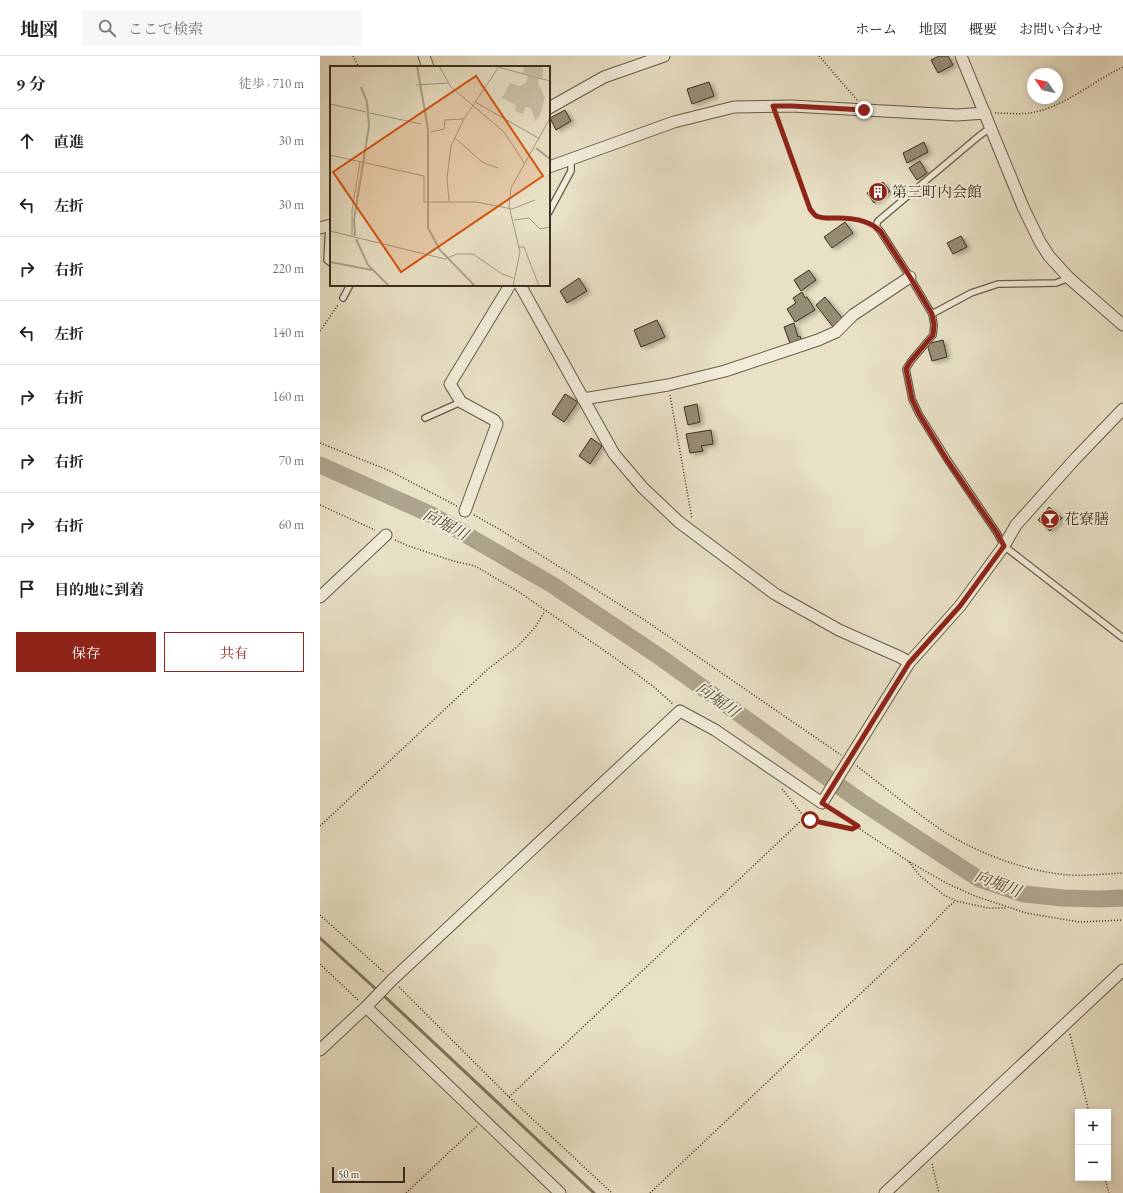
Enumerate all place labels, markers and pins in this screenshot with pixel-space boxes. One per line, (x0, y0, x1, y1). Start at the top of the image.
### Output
building icon: 第三町内会館 (867, 181, 889, 203)
place label: 第三町内会館 (892, 182, 982, 201)
bar icon: 花寮膳 (1039, 508, 1061, 530)
place label: 花寮膳 (1064, 509, 1109, 528)

